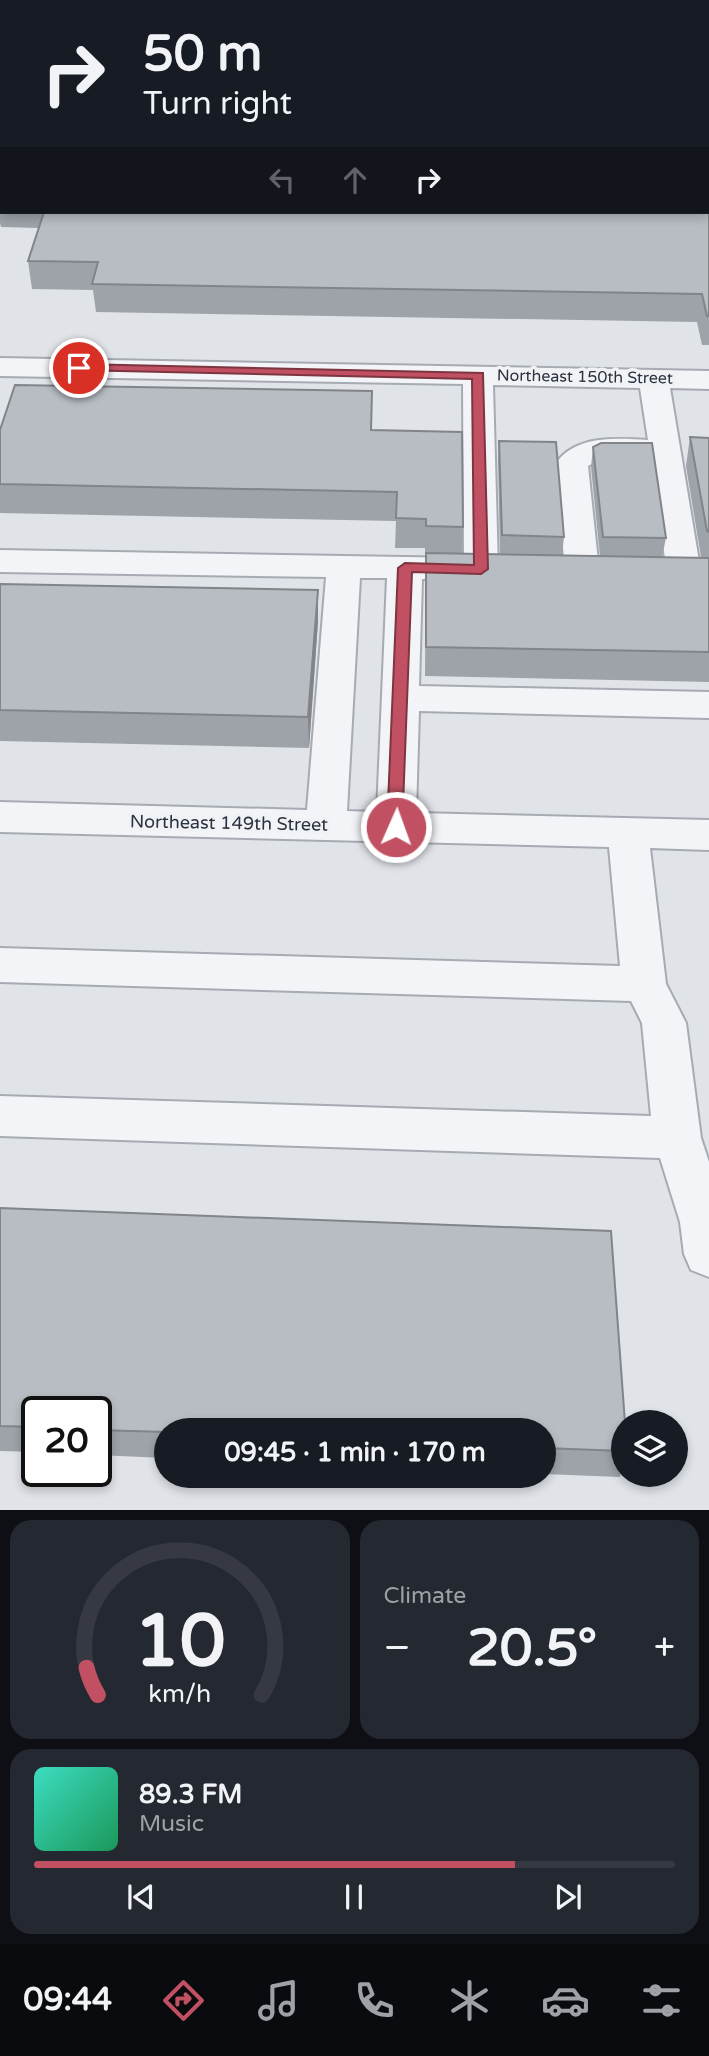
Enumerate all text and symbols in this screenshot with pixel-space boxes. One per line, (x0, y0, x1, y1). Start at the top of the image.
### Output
text: 50 m (143, 25, 262, 84)
icon: right (28, 28, 119, 119)
text: Turn right (143, 85, 292, 123)
icon: left (263, 161, 301, 199)
icon: ahead (336, 161, 374, 199)
icon: right (409, 161, 447, 199)
pin (49, 338, 109, 398)
icon: arrive (60, 349, 98, 387)
street label: Northeast 150th Street (497, 365, 673, 389)
position arrow (359, 790, 433, 864)
street label: Northeast 149th Street (130, 810, 328, 836)
speed limit sign: 20 (21, 1396, 112, 1487)
map controls (611, 1410, 688, 1487)
button: layers (611, 1410, 688, 1487)
text: 09:45 · 1 min · 170 m (224, 1437, 486, 1468)
text: Climate (384, 1582, 466, 1610)
text: 10 (134, 1599, 225, 1687)
text: 20.5° (467, 1617, 597, 1680)
text: − (384, 1625, 411, 1671)
text: + (654, 1625, 675, 1671)
text: km/h (148, 1679, 211, 1709)
text: 89.3 FM (139, 1779, 242, 1810)
text: Music (139, 1810, 204, 1838)
icon: previous (122, 1878, 160, 1916)
icon: pause (335, 1878, 373, 1916)
icon: next (549, 1878, 587, 1916)
icon: directions (159, 1976, 208, 2025)
icon: music (254, 1976, 303, 2025)
icon: phone (350, 1976, 399, 2025)
icon: climate (445, 1976, 494, 2025)
icon: car (541, 1976, 590, 2025)
icon: filters (637, 1976, 686, 2025)
text: 09:44 (23, 1981, 112, 2019)

